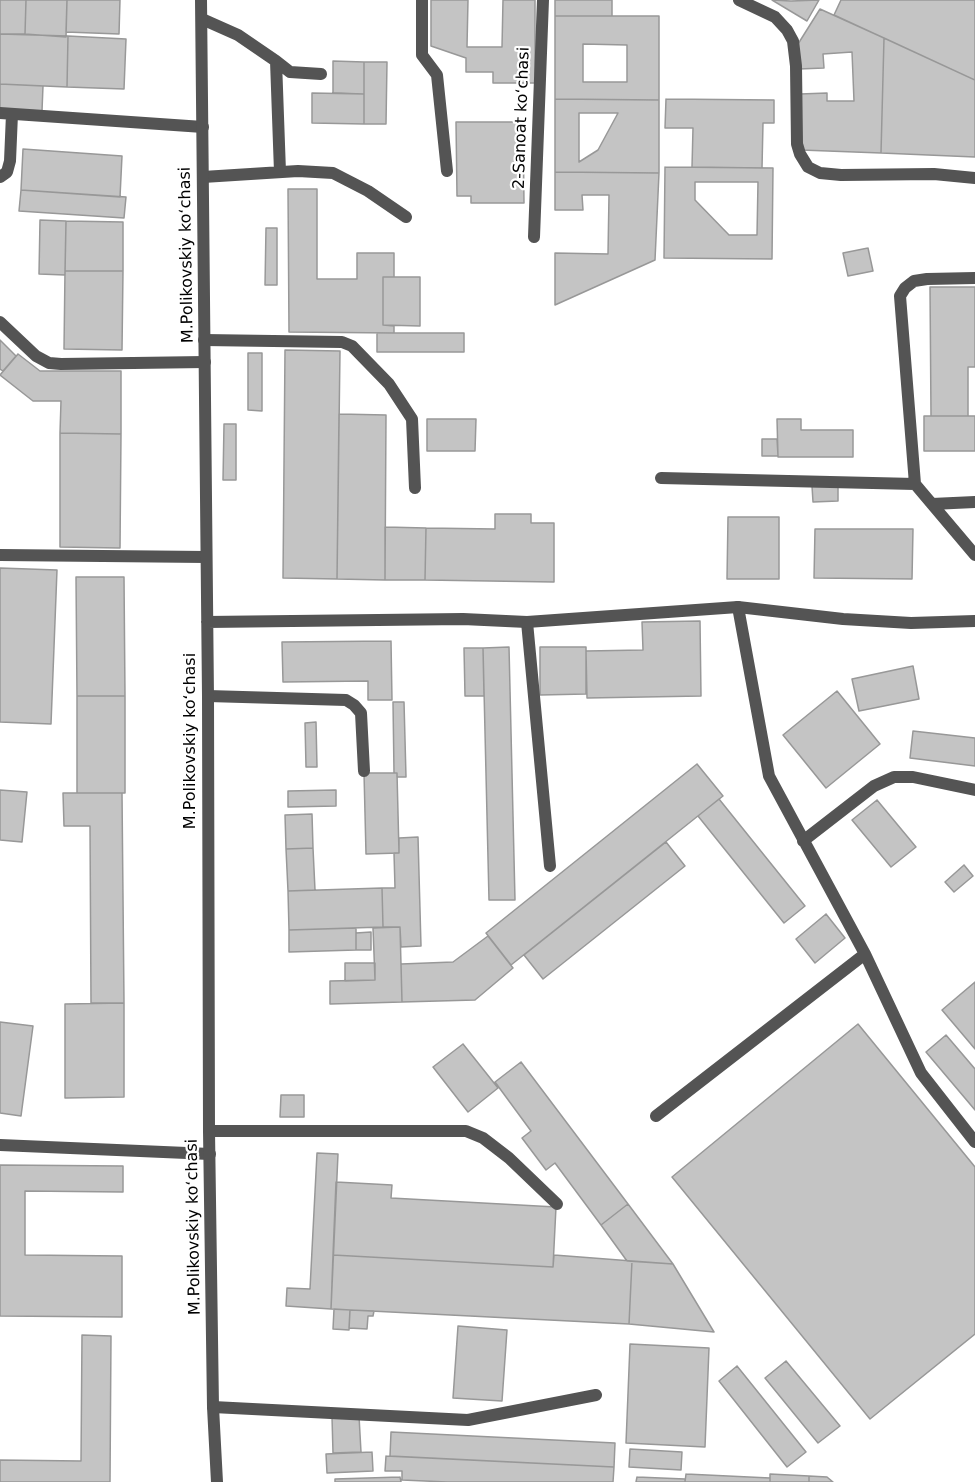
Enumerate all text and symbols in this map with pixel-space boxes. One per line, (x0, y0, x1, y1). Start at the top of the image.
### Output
street label: 2-Sanoat koʻchasi (510, 47, 534, 189)
street label: M.Polikovskiy koʻchasi (176, 167, 198, 343)
street label: M.Polikovskiy koʻchasi (181, 653, 201, 829)
street label: M.Polikovskiy koʻchasi (183, 1139, 205, 1315)

